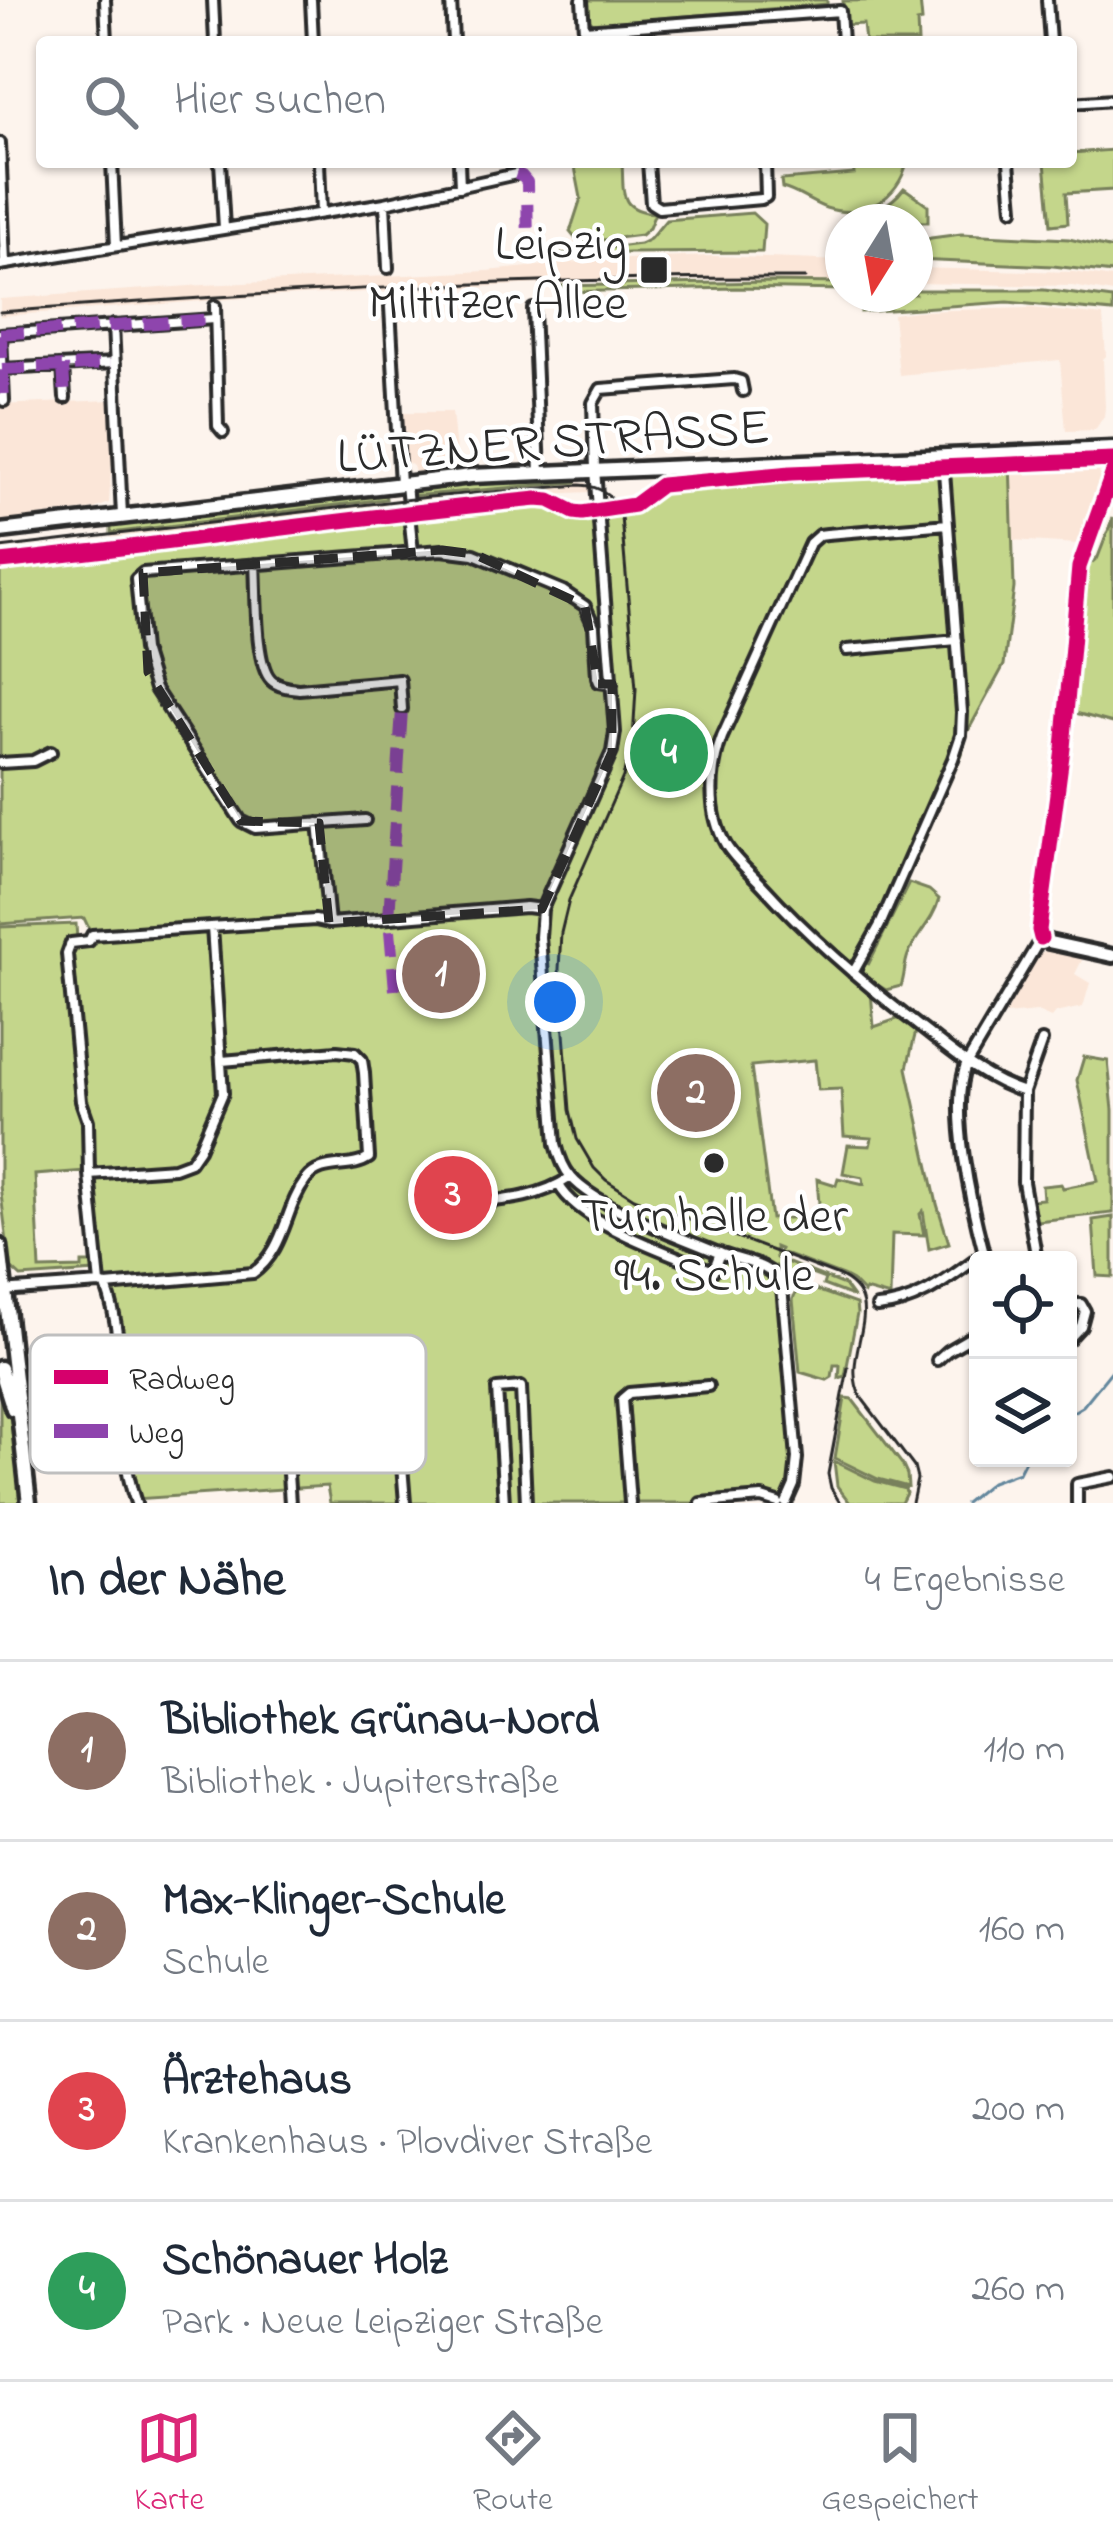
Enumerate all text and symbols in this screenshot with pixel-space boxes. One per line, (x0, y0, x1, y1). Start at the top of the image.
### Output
search box (36, 36, 1077, 168)
icon: search (78, 69, 144, 135)
text: Hier suchen (174, 69, 386, 135)
north arrow (825, 204, 933, 312)
place label: Leipzig Miltitzer Allee (368, 209, 627, 343)
marker: Leipzig Miltitzer Allee (638, 254, 670, 286)
street label: LÜTZNER STRASSE (335, 392, 772, 497)
pin: 4 (630, 708, 708, 798)
pin: 1 (402, 929, 480, 1019)
your location (525, 972, 585, 1032)
pin: 2 (657, 1048, 735, 1138)
pin: 3 (414, 1150, 492, 1240)
marker: Turnhalle der 94. Schule (701, 1150, 727, 1176)
place label: Turnhalle der 94. Schule (580, 1181, 848, 1315)
map controls (969, 1251, 1077, 1467)
button: locate (969, 1251, 1077, 1359)
legend (30, 1335, 426, 1473)
text: Radweg (129, 1357, 235, 1405)
button: layers (969, 1359, 1077, 1467)
text: Weg (129, 1411, 184, 1459)
text: In der Nähe (48, 1544, 285, 1619)
text: 4 Ergebnisse (864, 1553, 1065, 1610)
text: Bibliothek Grünau-Nord (162, 1689, 599, 1755)
text: 1 (81, 1722, 93, 1779)
text: 110 m (983, 1722, 1065, 1779)
text: Bibliothek · Jupiterstraße (162, 1755, 559, 1812)
text: Max-Klinger-Schule (162, 1869, 505, 1935)
text: 2 (77, 1902, 97, 1959)
text: 160 m (979, 1902, 1065, 1959)
text: Schule (162, 1935, 269, 1992)
text: Ärztehaus (162, 2049, 352, 2115)
text: 3 (79, 2082, 95, 2139)
text: 200 m (972, 2082, 1065, 2139)
text: Krankenhaus · Plovdiver Straße (162, 2115, 652, 2172)
text: Schönauer Holz (162, 2229, 448, 2295)
text: 4 (79, 2262, 95, 2319)
text: 260 m (972, 2262, 1065, 2319)
text: Park · Neue Leipziger Straße (162, 2295, 603, 2352)
tab: Karte (134, 2405, 204, 2525)
tab: Route (473, 2405, 553, 2525)
tab: Gespeichert (821, 2405, 979, 2525)

